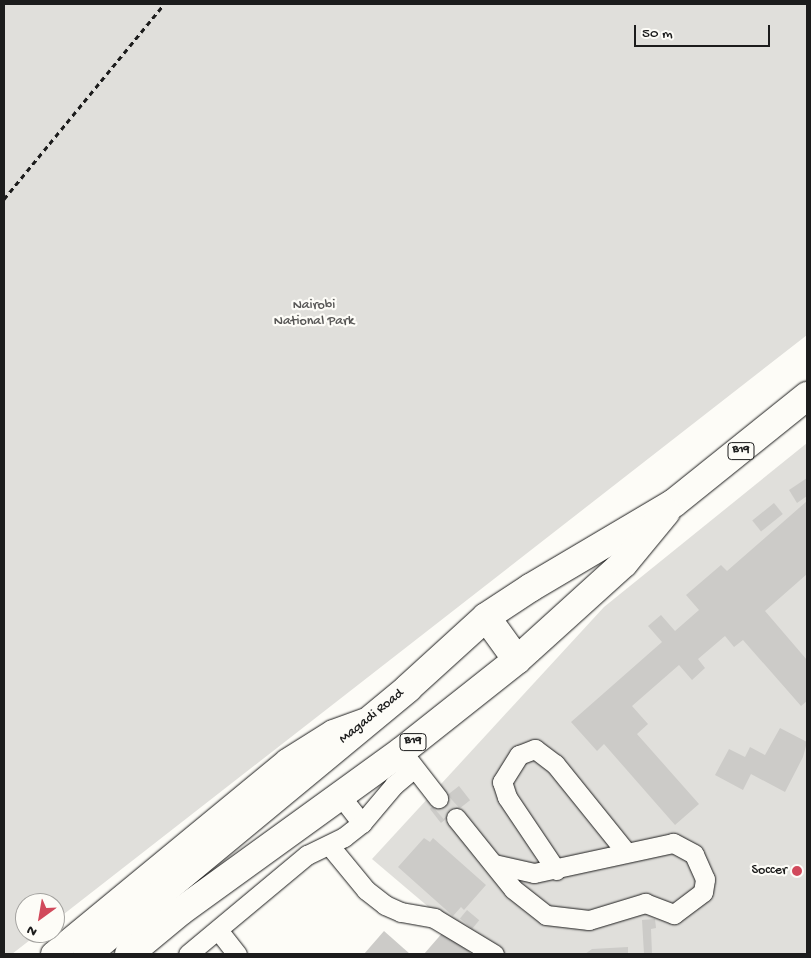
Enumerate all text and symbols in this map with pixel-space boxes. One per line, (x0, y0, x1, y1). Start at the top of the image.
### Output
scale bar (636, 15, 772, 47)
text: 50 m (642, 25, 673, 43)
park label: Nairobi National Park (274, 298, 354, 331)
road number: B19 (727, 442, 755, 461)
street label: Magadi Road (336, 686, 408, 748)
road number: B19 (399, 732, 427, 752)
place label: Soccer (752, 863, 787, 879)
marker: Soccer (791, 865, 803, 877)
north arrow (15, 893, 65, 943)
text: N (24, 921, 41, 940)

